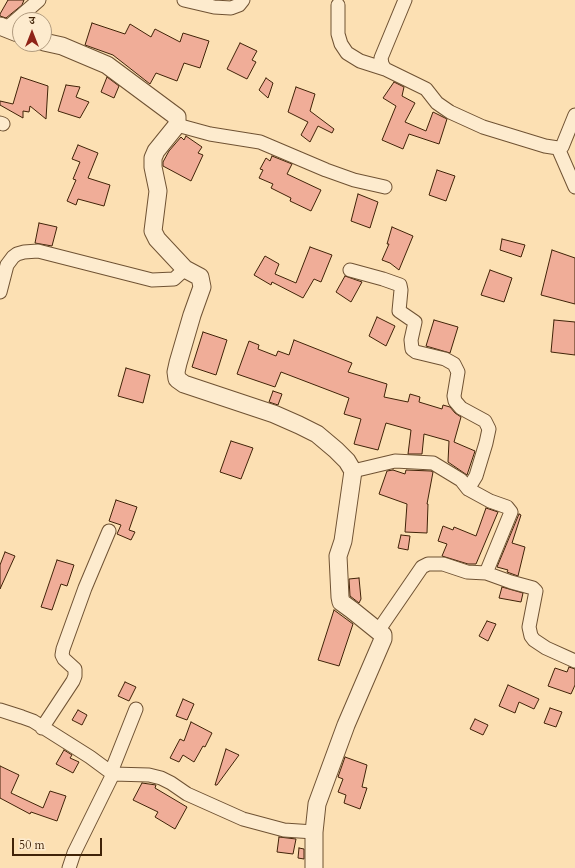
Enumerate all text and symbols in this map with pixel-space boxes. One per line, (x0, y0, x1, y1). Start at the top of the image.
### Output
north arrow (12, 12, 52, 52)
text: उ (29, 13, 35, 28)
scale bar (14, 830, 104, 856)
text: 50 m (19, 837, 45, 853)

